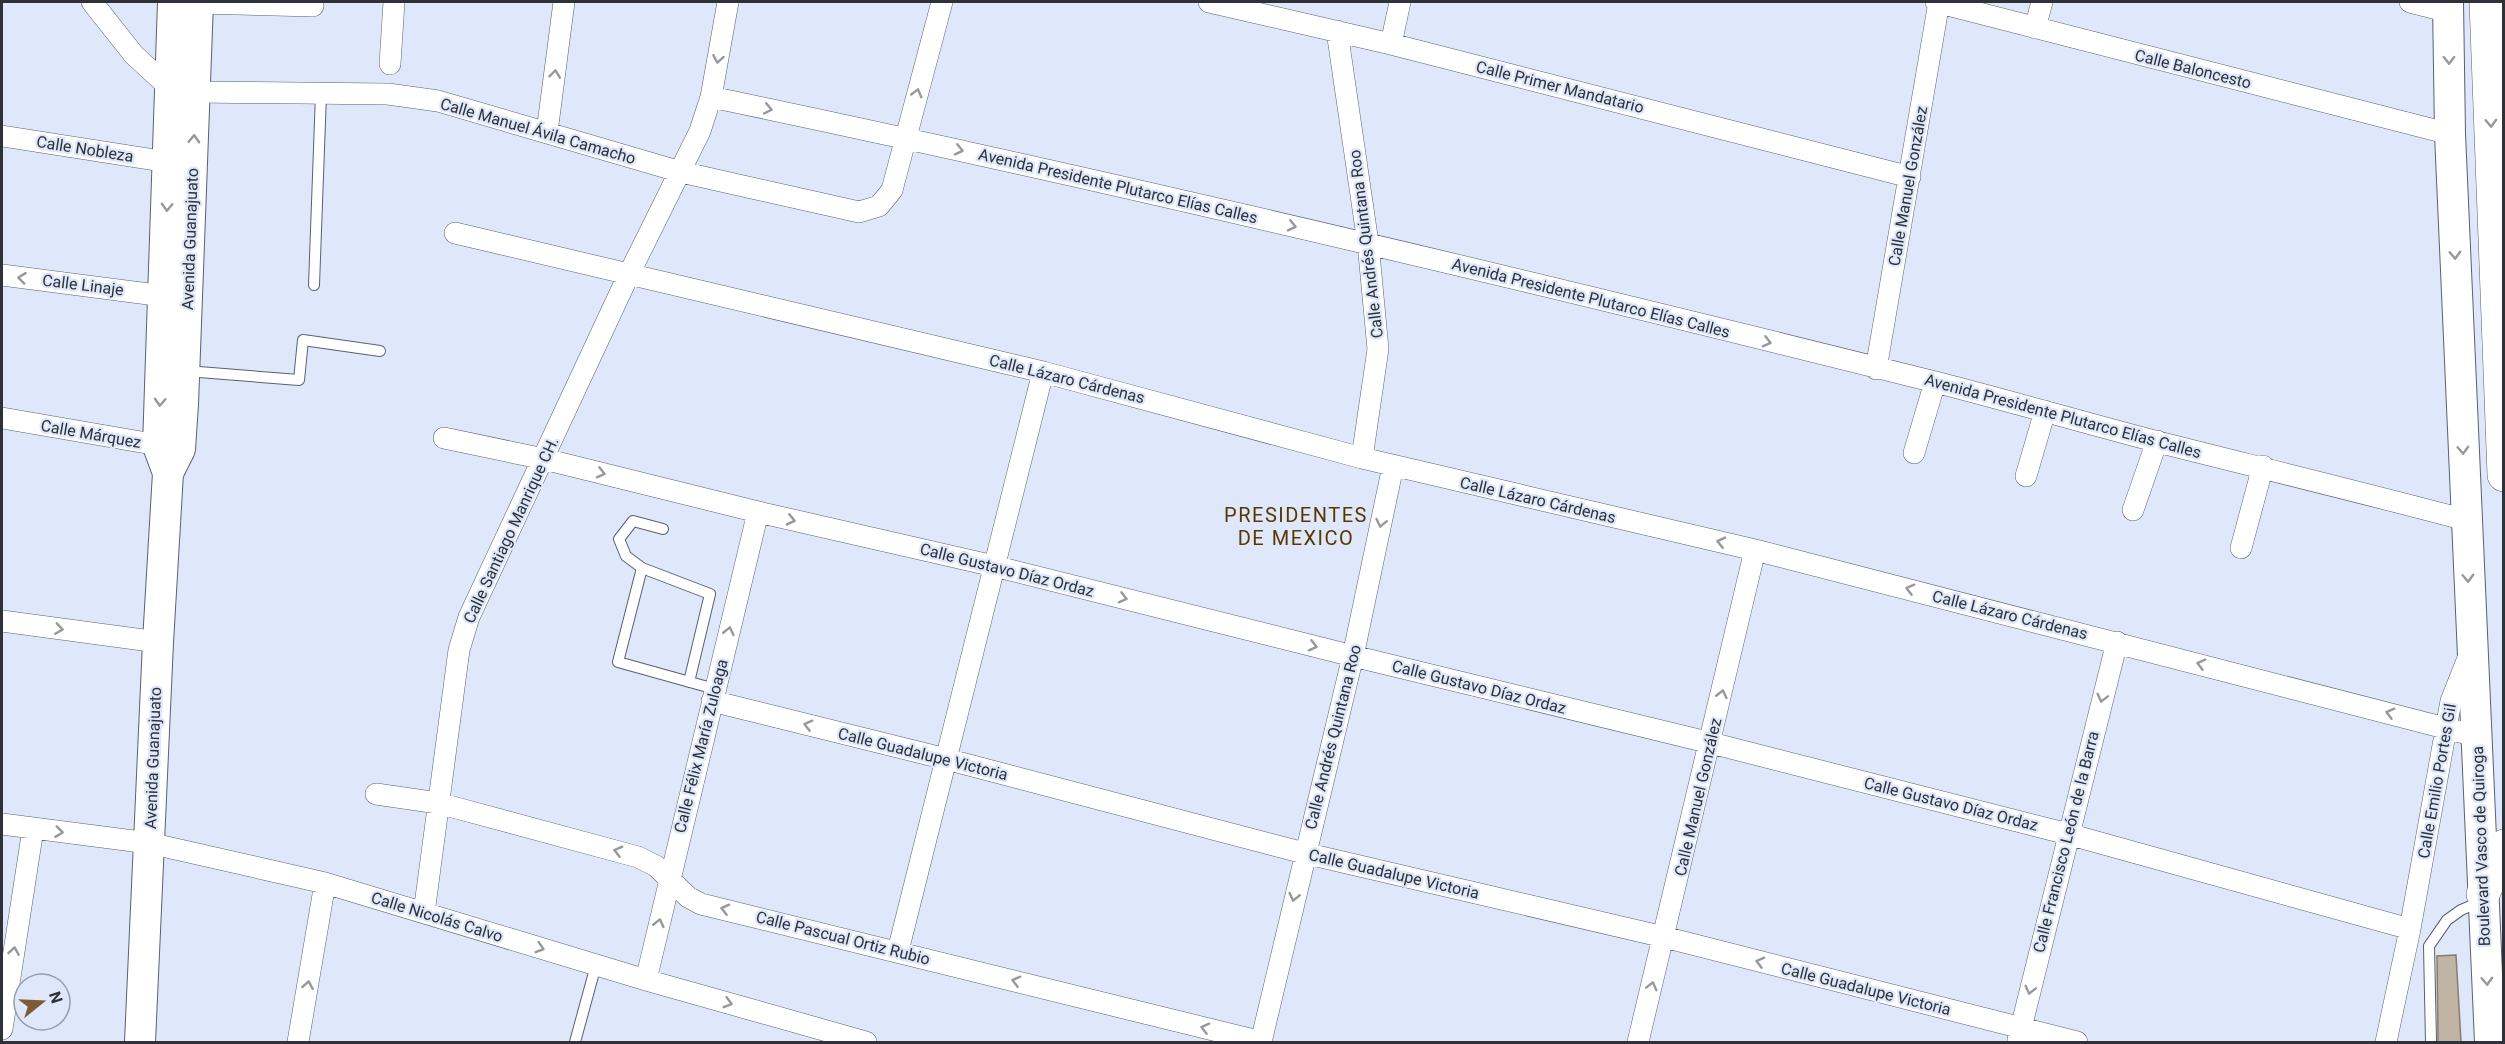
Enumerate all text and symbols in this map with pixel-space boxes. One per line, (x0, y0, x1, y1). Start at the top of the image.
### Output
street label: Calle Baloncesto (2133, 45, 2253, 93)
one-way arrow (712, 54, 724, 64)
one-way arrow (2443, 55, 2455, 64)
street label: Calle Primer Mandatario (1474, 57, 1646, 117)
one-way arrow (548, 69, 560, 79)
one-way arrow (910, 88, 923, 98)
street label: Calle Manuel Ávila Camacho (438, 94, 638, 168)
one-way arrow (763, 102, 773, 115)
street label: Calle Manuel González (1885, 105, 1931, 267)
one-way arrow (2485, 118, 2498, 127)
street label: Calle Nobleza (35, 132, 135, 166)
one-way arrow (188, 134, 200, 143)
one-way arrow (954, 143, 964, 156)
street label: Avenida Presidente Plutarco Elías Calles (977, 145, 1259, 227)
street label: Calle Andrés Quintana Roo (1345, 149, 1387, 339)
street label: Avenida Guanajuato (178, 168, 202, 310)
one-way arrow (160, 202, 173, 211)
one-way arrow (1287, 218, 1297, 231)
one-way arrow (2449, 250, 2462, 259)
street label: Avenida Presidente Plutarco Elías Calles (1450, 254, 1732, 342)
street label: Calle Linaje (41, 271, 125, 299)
one-way arrow (18, 272, 27, 284)
one-way arrow (1762, 334, 1772, 347)
street label: Calle Lázaro Cárdenas (987, 351, 1147, 407)
street label: Avenida Presidente Plutarco Elías Calles (1923, 370, 2203, 462)
one-way arrow (153, 397, 166, 406)
street label: Calle Márquez (39, 416, 143, 452)
street label: Calle Santiago Manrique CH. (459, 434, 563, 626)
one-way arrow (2457, 445, 2470, 454)
one-way arrow (596, 466, 606, 479)
street label: Calle Lázaro Cárdenas (1458, 473, 1618, 527)
district label: PRESIDENTES DE MEXICO (1224, 503, 1368, 550)
one-way arrow (785, 512, 795, 525)
one-way arrow (1375, 518, 1388, 528)
one-way arrow (1717, 537, 1727, 550)
street label: Calle Gustavo Díaz Ordaz (918, 539, 1096, 601)
one-way arrow (2462, 574, 2475, 583)
one-way arrow (1906, 584, 1916, 597)
street label: Calle Lázaro Cárdenas (1930, 587, 2090, 643)
one-way arrow (1118, 591, 1128, 604)
one-way arrow (55, 623, 64, 635)
one-way arrow (721, 627, 734, 637)
one-way arrow (1307, 638, 1317, 651)
street label: Calle Andrés Quintana Roo (1301, 643, 1365, 831)
street label: Calle Gustavo Díaz Ordaz (1390, 656, 1568, 718)
street label: Calle Félix María Zuloaga (670, 657, 732, 835)
one-way arrow (2196, 658, 2206, 671)
street label: Avenida Guanajuato (141, 687, 165, 829)
one-way arrow (1715, 689, 1728, 699)
one-way arrow (2097, 693, 2110, 703)
street label: Calle Emilio Portes Gil (2414, 702, 2460, 860)
one-way arrow (2385, 708, 2396, 720)
street label: Calle Manuel González (1671, 716, 1725, 878)
one-way arrow (803, 719, 813, 732)
street label: Calle Guadalupe Victoria (836, 724, 1010, 784)
street label: Calle Francisco León de la Barra (2029, 729, 2103, 955)
street label: Boulevard Vasco de Quiroga (2468, 746, 2494, 946)
street label: Calle Gustavo Díaz Ordaz (1862, 773, 2040, 835)
one-way arrow (55, 825, 64, 838)
street label: Calle Guadalupe Victoria (1307, 845, 1481, 903)
one-way arrow (613, 846, 623, 859)
street label: Calle Nicolás Calvo (369, 888, 505, 946)
one-way arrow (1288, 892, 1301, 902)
one-way arrow (720, 904, 730, 917)
street label: Calle Pascual Ortiz Rubio (754, 907, 932, 969)
one-way arrow (652, 918, 665, 928)
one-way arrow (535, 941, 545, 953)
one-way arrow (7, 946, 19, 955)
one-way arrow (1755, 956, 1765, 969)
street label: Calle Guadalupe Victoria (1779, 959, 1953, 1019)
north arrow (12, 972, 72, 1032)
one-way arrow (1011, 975, 1021, 988)
one-way arrow (2480, 977, 2493, 986)
one-way arrow (301, 980, 314, 990)
one-way arrow (1645, 981, 1658, 991)
one-way arrow (2024, 984, 2037, 994)
text: N (45, 989, 67, 1006)
one-way arrow (722, 996, 732, 1008)
one-way arrow (1200, 1023, 1210, 1036)

